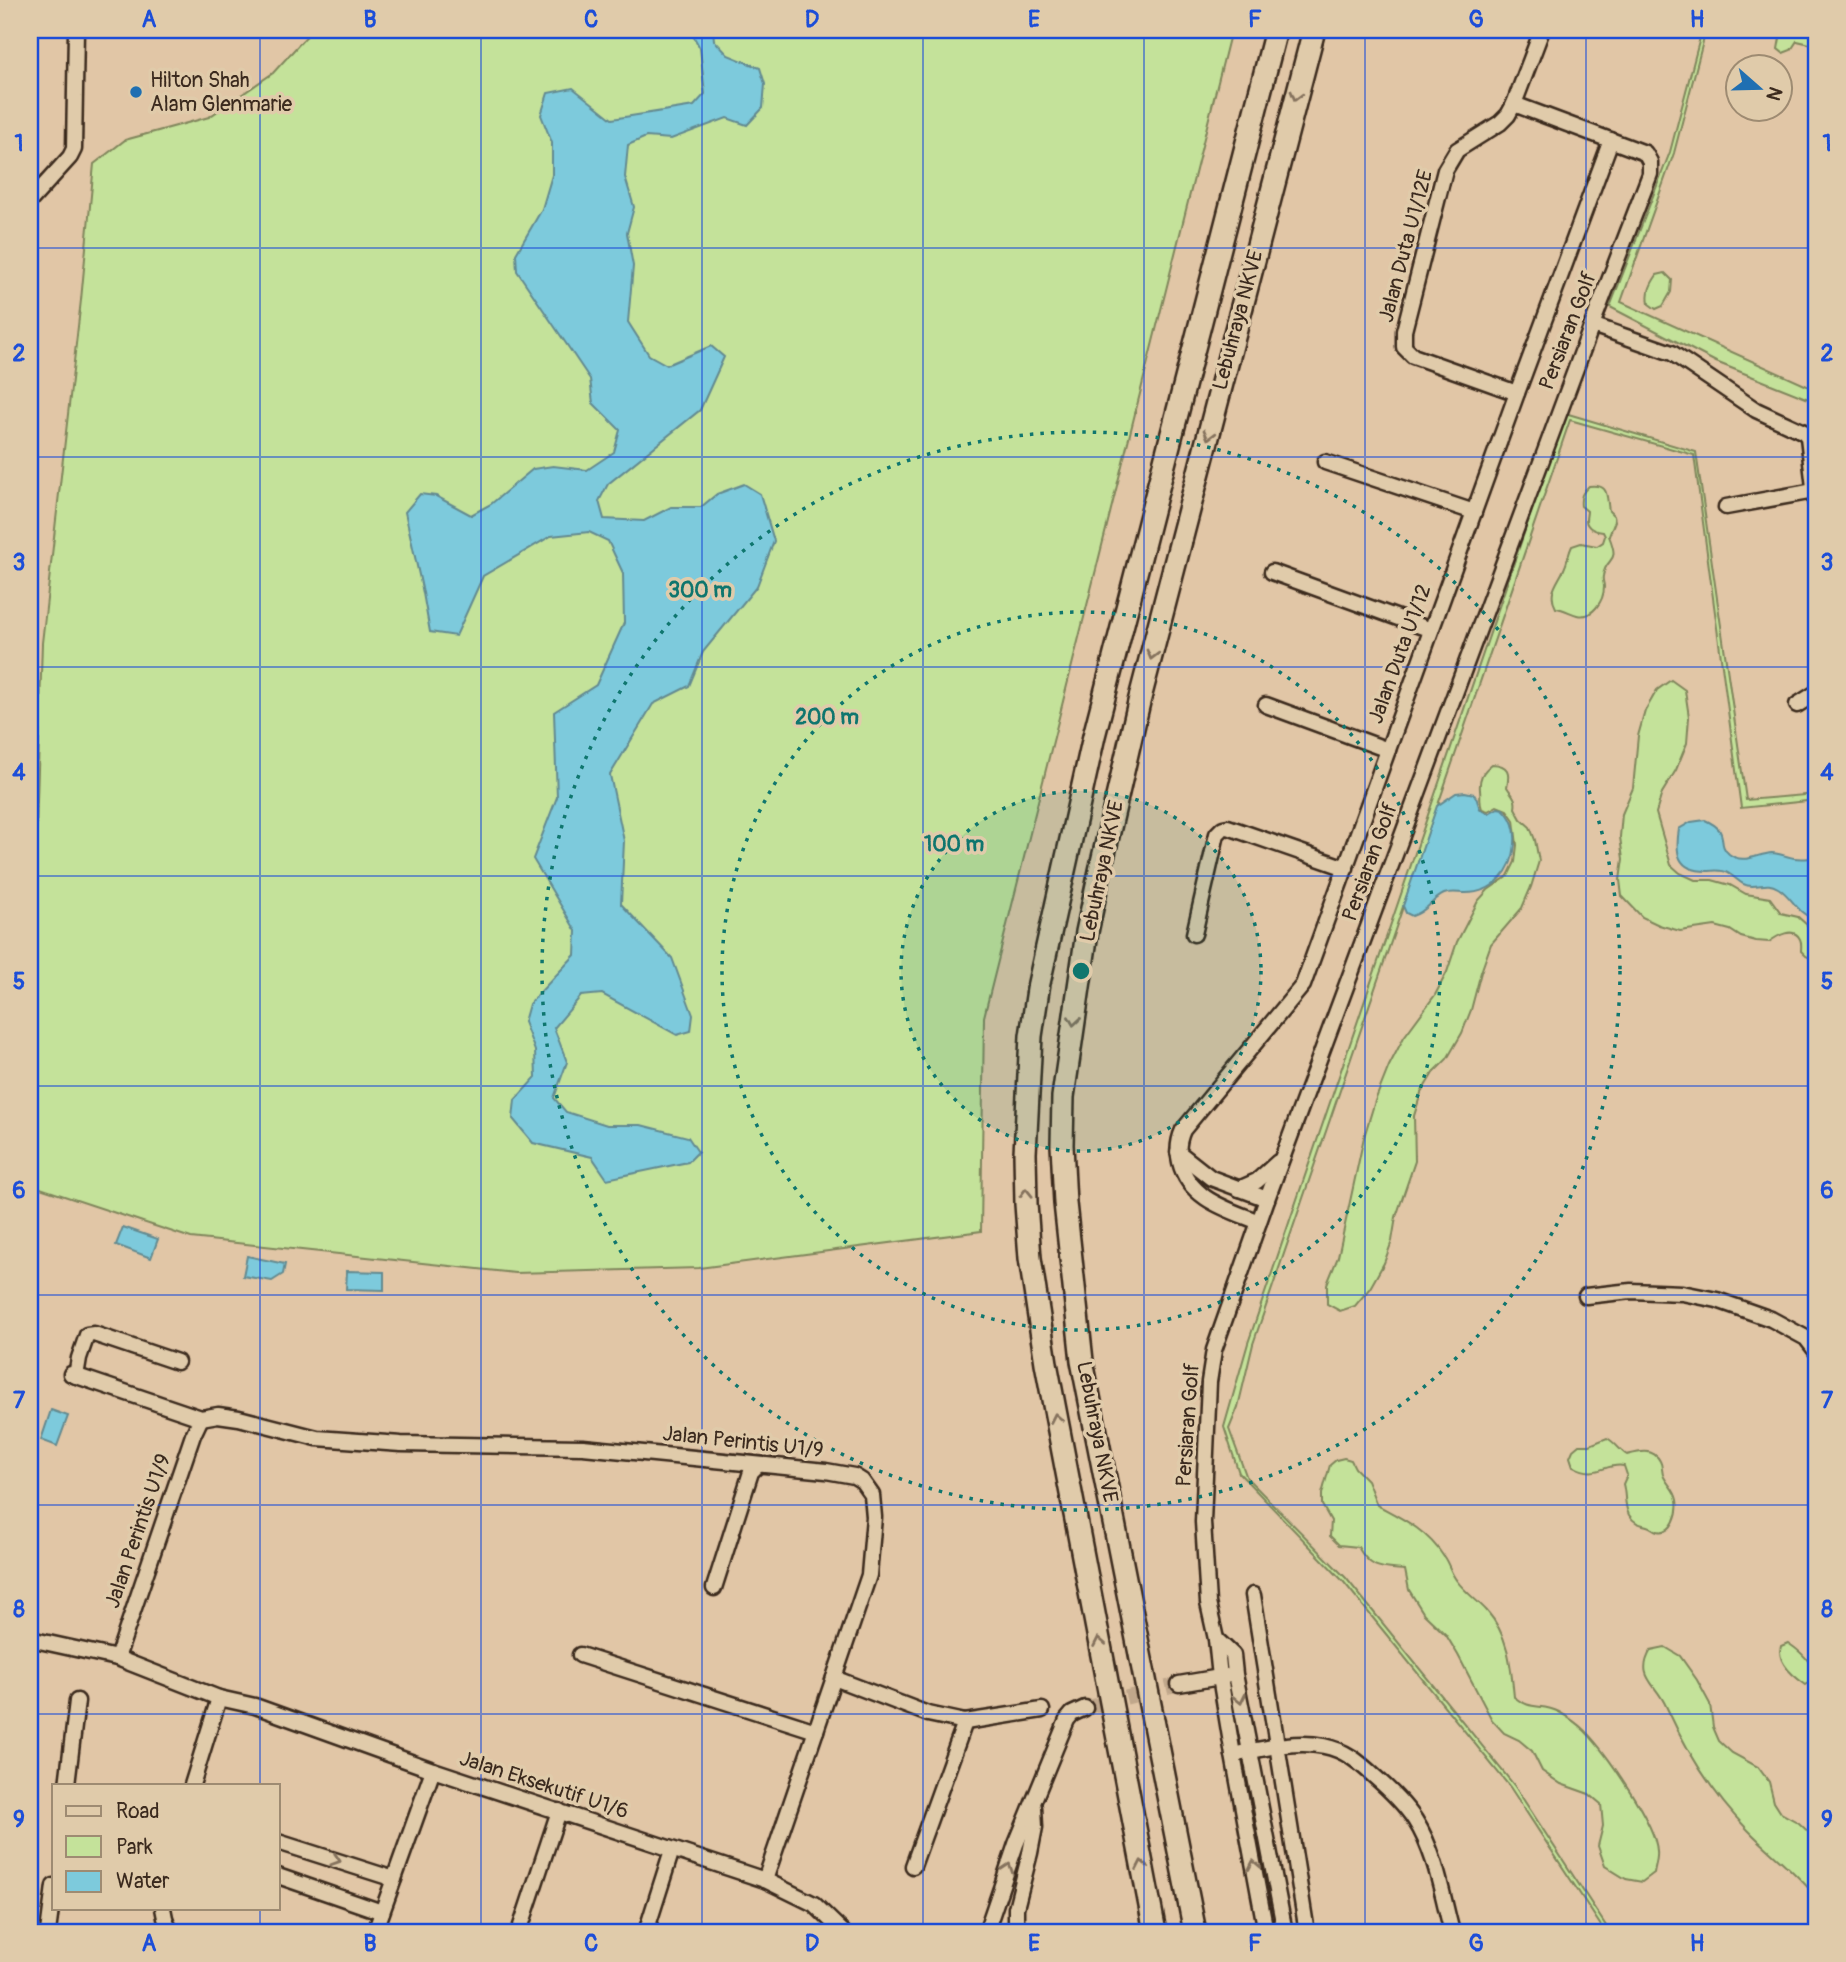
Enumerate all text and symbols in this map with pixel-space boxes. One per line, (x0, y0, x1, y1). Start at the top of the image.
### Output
text: A (142, 5, 157, 34)
text: B (363, 5, 377, 34)
text: C (584, 5, 598, 34)
text: D (805, 5, 819, 34)
text: E (1028, 5, 1040, 34)
text: F (1248, 5, 1262, 34)
text: G (1468, 5, 1484, 34)
text: H (1690, 5, 1704, 34)
north arrow (1724, 52, 1794, 122)
place label: Hilton Shah Alam Glenmarie (150, 67, 293, 118)
text: N (1761, 83, 1788, 104)
marker: Hilton Shah Alam Glenmarie (128, 84, 144, 100)
one-way arrow (1290, 90, 1305, 102)
text: 1 (15, 129, 24, 158)
text: 1 (1823, 129, 1832, 158)
street label: Jalan Duta U1/12E (1373, 167, 1439, 325)
street label: Lebuhraya NKVE (1206, 247, 1270, 393)
street label: Persiaran Golf (1533, 268, 1603, 394)
text: 2 (13, 339, 26, 368)
text: 2 (1821, 339, 1834, 368)
one-way arrow (1203, 428, 1217, 440)
text: 3 (13, 548, 25, 577)
text: 3 (1821, 548, 1833, 577)
text: 300 m (668, 577, 732, 604)
street label: Jalan Duta U1/12 (1362, 581, 1438, 727)
one-way arrow (1145, 649, 1160, 661)
text: 200 m (795, 704, 859, 731)
text: 4 (12, 758, 26, 787)
text: 4 (1820, 758, 1834, 787)
street label: Lebuhraya NKVE (1074, 798, 1130, 944)
street label: Persiaran Golf (1336, 799, 1404, 925)
text: 100 m (924, 831, 984, 858)
centre of rings (1069, 959, 1093, 983)
text: 5 (13, 967, 25, 996)
text: 5 (1821, 967, 1833, 996)
one-way arrow (1066, 1015, 1081, 1027)
text: 6 (12, 1176, 26, 1205)
text: 6 (1820, 1176, 1834, 1205)
one-way arrow (1018, 1188, 1033, 1199)
street label: Lebuhraya NKVE (1070, 1359, 1124, 1505)
street label: Persiaran Golf (1170, 1362, 1206, 1488)
text: 7 (13, 1386, 26, 1415)
text: 7 (1821, 1386, 1834, 1415)
one-way arrow (1049, 1412, 1064, 1424)
street label: Jalan Perintis U1/9 (661, 1420, 825, 1464)
street label: Jalan Perintis U1/9 (99, 1450, 177, 1612)
text: 8 (13, 1595, 25, 1624)
text: 8 (1821, 1595, 1833, 1624)
one-way arrow (1093, 1636, 1108, 1648)
one-way arrow (1232, 1693, 1247, 1705)
street label: Jalan Eksekutif U1/6 (456, 1745, 632, 1825)
legend (52, 1784, 280, 1910)
text: Road (116, 1798, 160, 1825)
text: 9 (13, 1805, 25, 1834)
text: 9 (1821, 1805, 1833, 1834)
text: Park (116, 1834, 153, 1861)
one-way arrow (329, 1852, 342, 1866)
one-way arrow (1136, 1859, 1151, 1871)
one-way arrow (1247, 1859, 1262, 1871)
one-way arrow (1000, 1862, 1014, 1874)
text: Water (116, 1868, 170, 1895)
text: A (142, 1929, 157, 1958)
text: B (363, 1929, 377, 1958)
text: C (584, 1929, 598, 1958)
text: D (805, 1929, 819, 1958)
text: E (1028, 1929, 1040, 1958)
text: F (1248, 1929, 1262, 1958)
text: G (1468, 1929, 1484, 1958)
text: H (1690, 1929, 1704, 1958)

